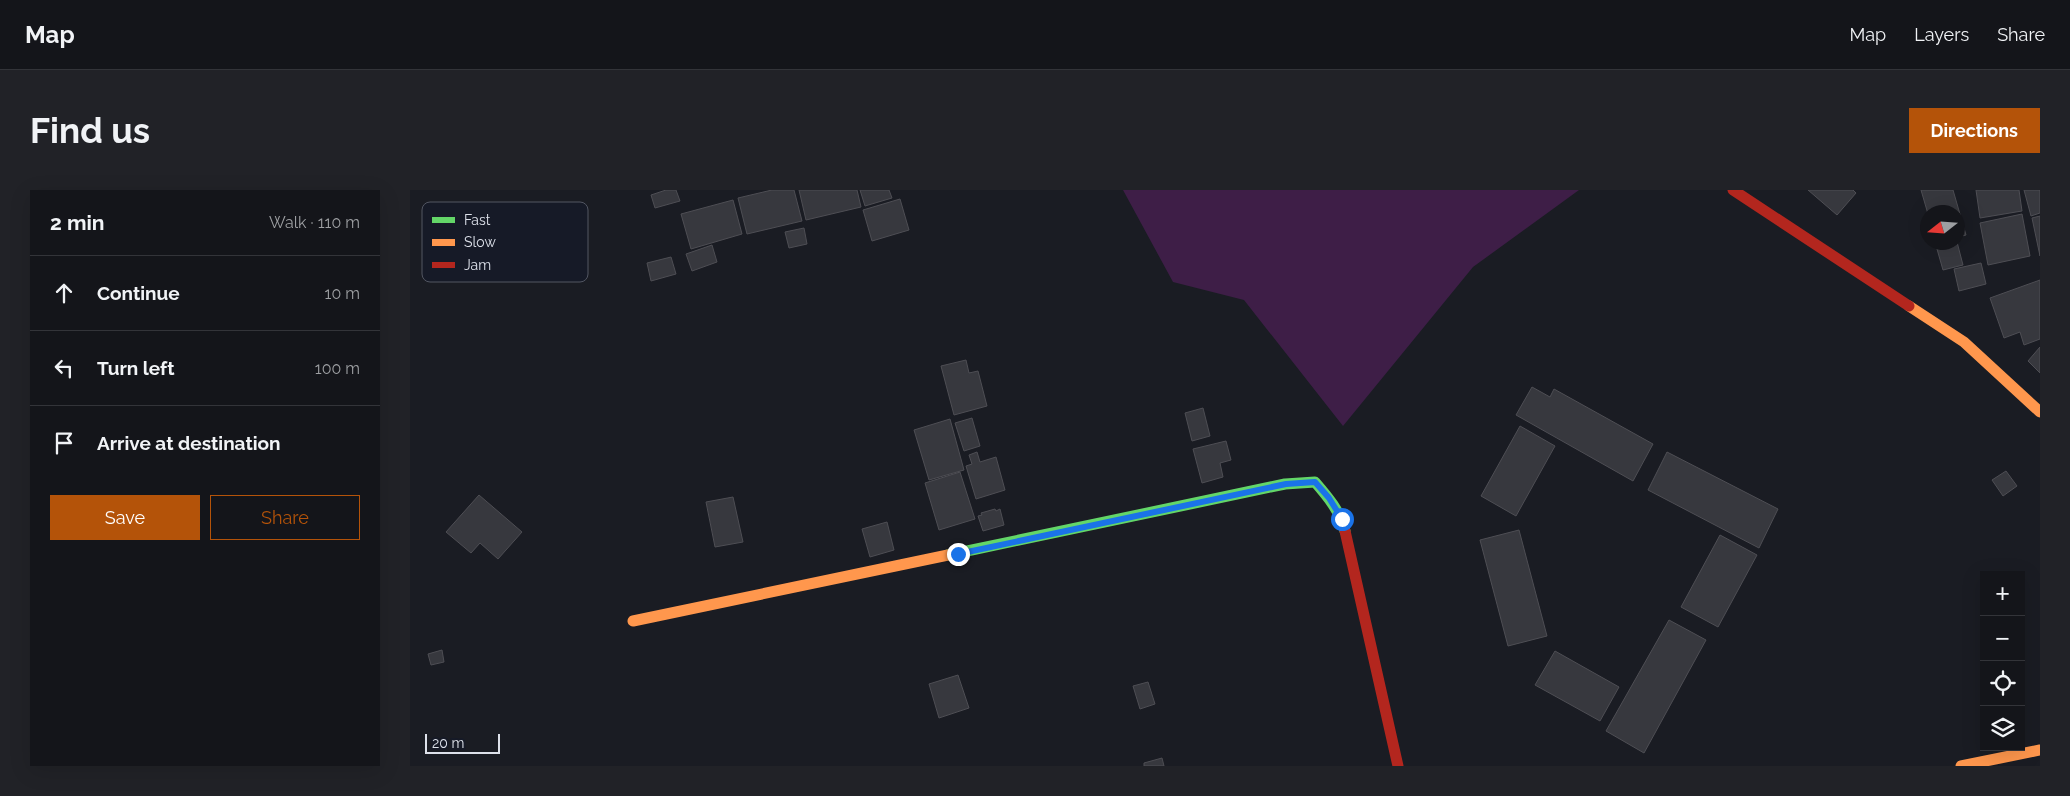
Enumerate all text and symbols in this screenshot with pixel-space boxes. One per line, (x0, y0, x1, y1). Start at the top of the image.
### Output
text: Map (25, 20, 75, 49)
text: Map (1850, 24, 1886, 45)
text: Layers (1914, 24, 1969, 45)
text: Share (1997, 24, 2045, 45)
button: Directions (1909, 108, 2040, 153)
text: Find us (30, 110, 150, 151)
legend (422, 202, 588, 282)
north arrow (1920, 205, 1965, 250)
text: 2 min (50, 210, 104, 235)
text: Fast (464, 212, 491, 228)
text: Walk · 110 m (269, 213, 360, 232)
text: Slow (464, 234, 496, 250)
text: Jam (464, 257, 491, 273)
icon: ahead (50, 279, 78, 307)
text: Continue (97, 282, 180, 304)
text: 10 m (325, 284, 360, 303)
icon: left (50, 354, 78, 382)
text: Turn left (97, 357, 174, 379)
text: 100 m (315, 359, 360, 378)
icon: arrive (50, 429, 78, 457)
text: Arrive at destination (97, 432, 281, 454)
button: Save (50, 495, 200, 540)
button: Share (210, 495, 360, 540)
route start (1331, 508, 1354, 531)
route end (947, 543, 970, 566)
map controls (1980, 571, 2025, 751)
button: + (1980, 571, 2025, 616)
button: − (1980, 616, 2025, 661)
button: locate (1980, 661, 2025, 706)
button: layers (1980, 706, 2025, 751)
scale bar (425, 731, 500, 754)
text: 20 m (432, 735, 464, 751)

